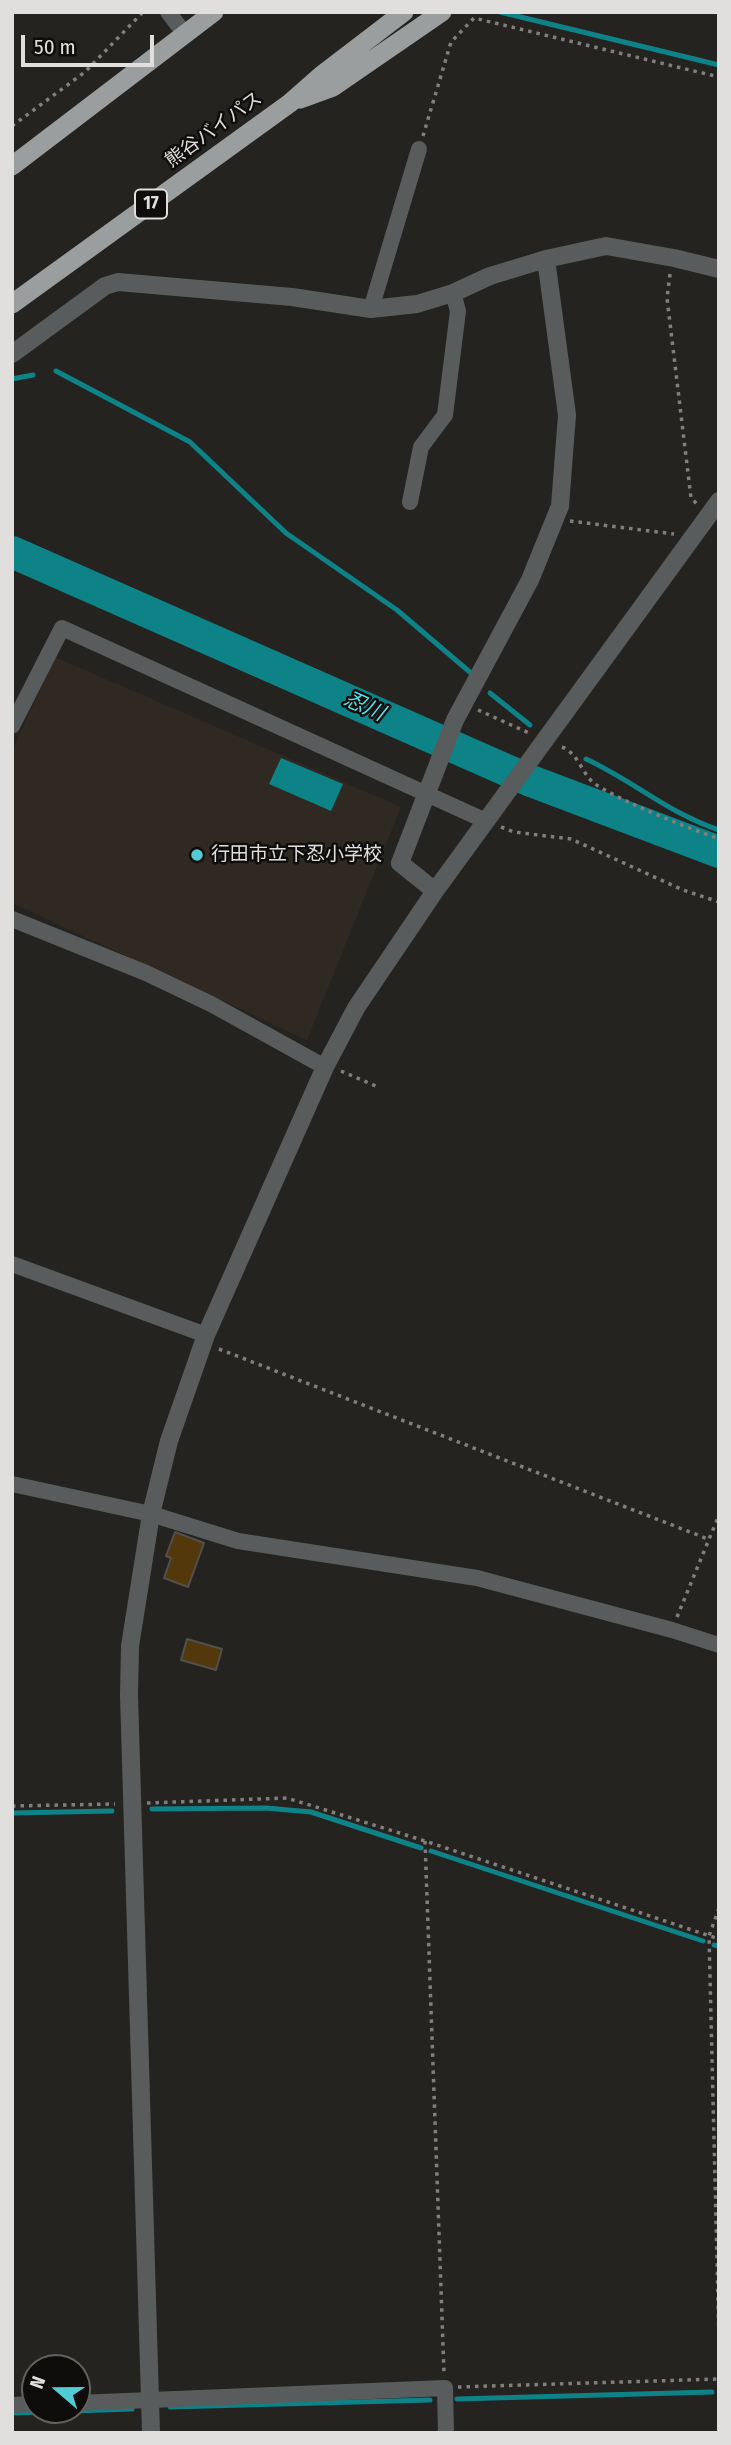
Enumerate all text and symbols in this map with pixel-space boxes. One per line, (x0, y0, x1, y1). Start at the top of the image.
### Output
scale bar (24, 21, 158, 65)
text: 50 m (34, 34, 76, 60)
street label: 熊谷バイパス (161, 87, 267, 173)
road number: 17 (135, 190, 167, 218)
water label: 忍川 (340, 687, 388, 727)
place label: 行田市立下忍小学校 (211, 844, 382, 866)
marker: 行田市立下忍小学校 (189, 847, 205, 863)
north arrow (21, 2354, 91, 2424)
text: N (25, 2373, 50, 2392)

